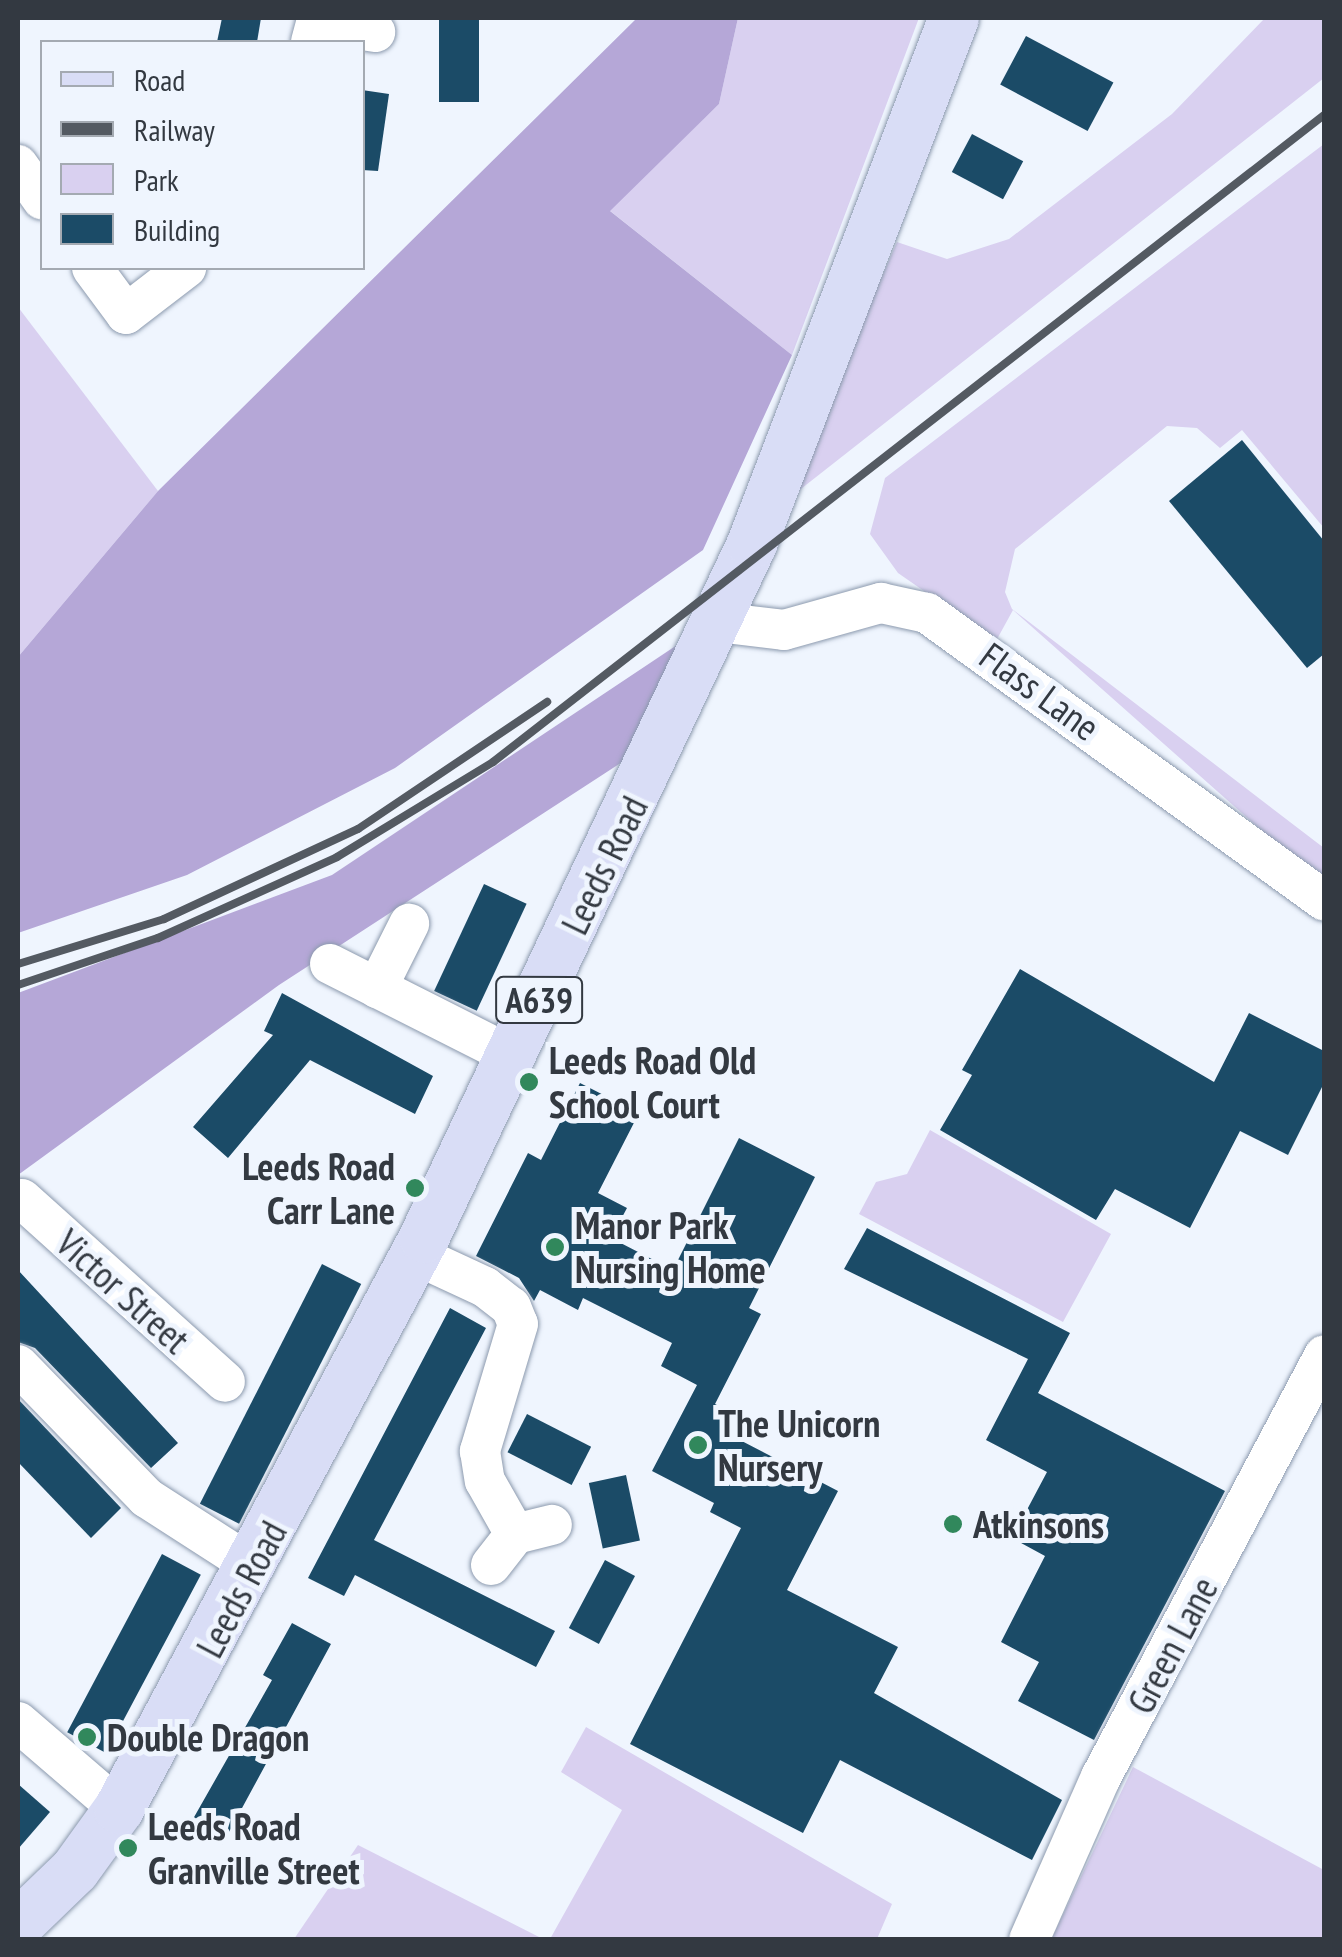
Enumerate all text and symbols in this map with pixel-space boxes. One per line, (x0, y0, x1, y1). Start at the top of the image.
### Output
legend (40, 40, 365, 270)
text: Road (134, 60, 185, 99)
text: Railway (134, 110, 215, 149)
text: Park (134, 160, 179, 199)
text: Building (134, 210, 220, 249)
street label: Flass Lane (971, 632, 1109, 750)
street label: Leeds Road (551, 789, 657, 941)
road number: A639 (494, 970, 584, 1030)
place label: Leeds Road Old School Court (549, 1037, 757, 1126)
marker: Leeds Road Old School Court (518, 1071, 540, 1093)
place label: Leeds Road Carr Lane (242, 1143, 395, 1232)
marker: Leeds Road Carr Lane (404, 1177, 426, 1199)
place label: Manor Park Nursing Home (575, 1202, 766, 1292)
street label: Victor Street (47, 1220, 199, 1362)
marker: Manor Park Nursing Home (544, 1236, 566, 1258)
place label: The Unicorn Nursery (718, 1400, 880, 1490)
marker: The Unicorn Nursery (687, 1434, 709, 1456)
place label: Atkinsons (973, 1501, 1104, 1547)
street label: Leeds Road (186, 1513, 296, 1665)
marker: Atkinsons (942, 1513, 964, 1535)
street label: Green Lane (1117, 1569, 1227, 1721)
place label: Double Dragon (107, 1714, 309, 1760)
marker: Double Dragon (76, 1726, 98, 1748)
place label: Leeds Road Granville Street (148, 1803, 360, 1892)
marker: Leeds Road Granville Street (117, 1837, 139, 1859)

